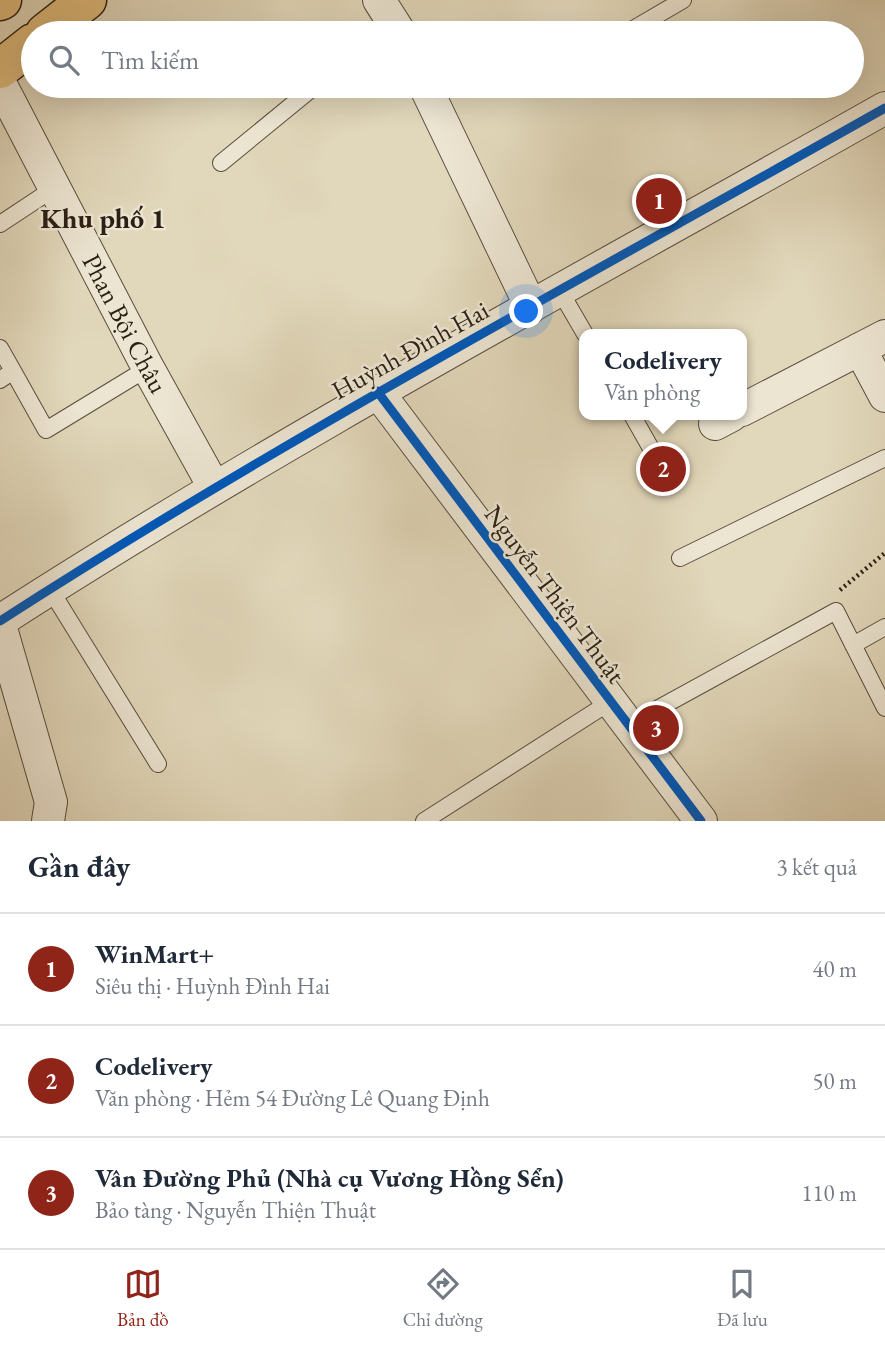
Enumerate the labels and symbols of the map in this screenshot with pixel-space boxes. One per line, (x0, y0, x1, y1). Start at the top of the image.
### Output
pin: 1 (636, 175, 682, 227)
district label: Khu phố 1 (40, 200, 166, 236)
street label: Phan Bội Châu (75, 248, 176, 399)
street label: Huỳnh Đình Hai (325, 293, 495, 407)
your location (509, 294, 543, 328)
pin: 2 (640, 443, 686, 495)
street label: Nguyễn Thiện Thuật (477, 498, 633, 690)
pin: 3 (633, 702, 679, 754)

